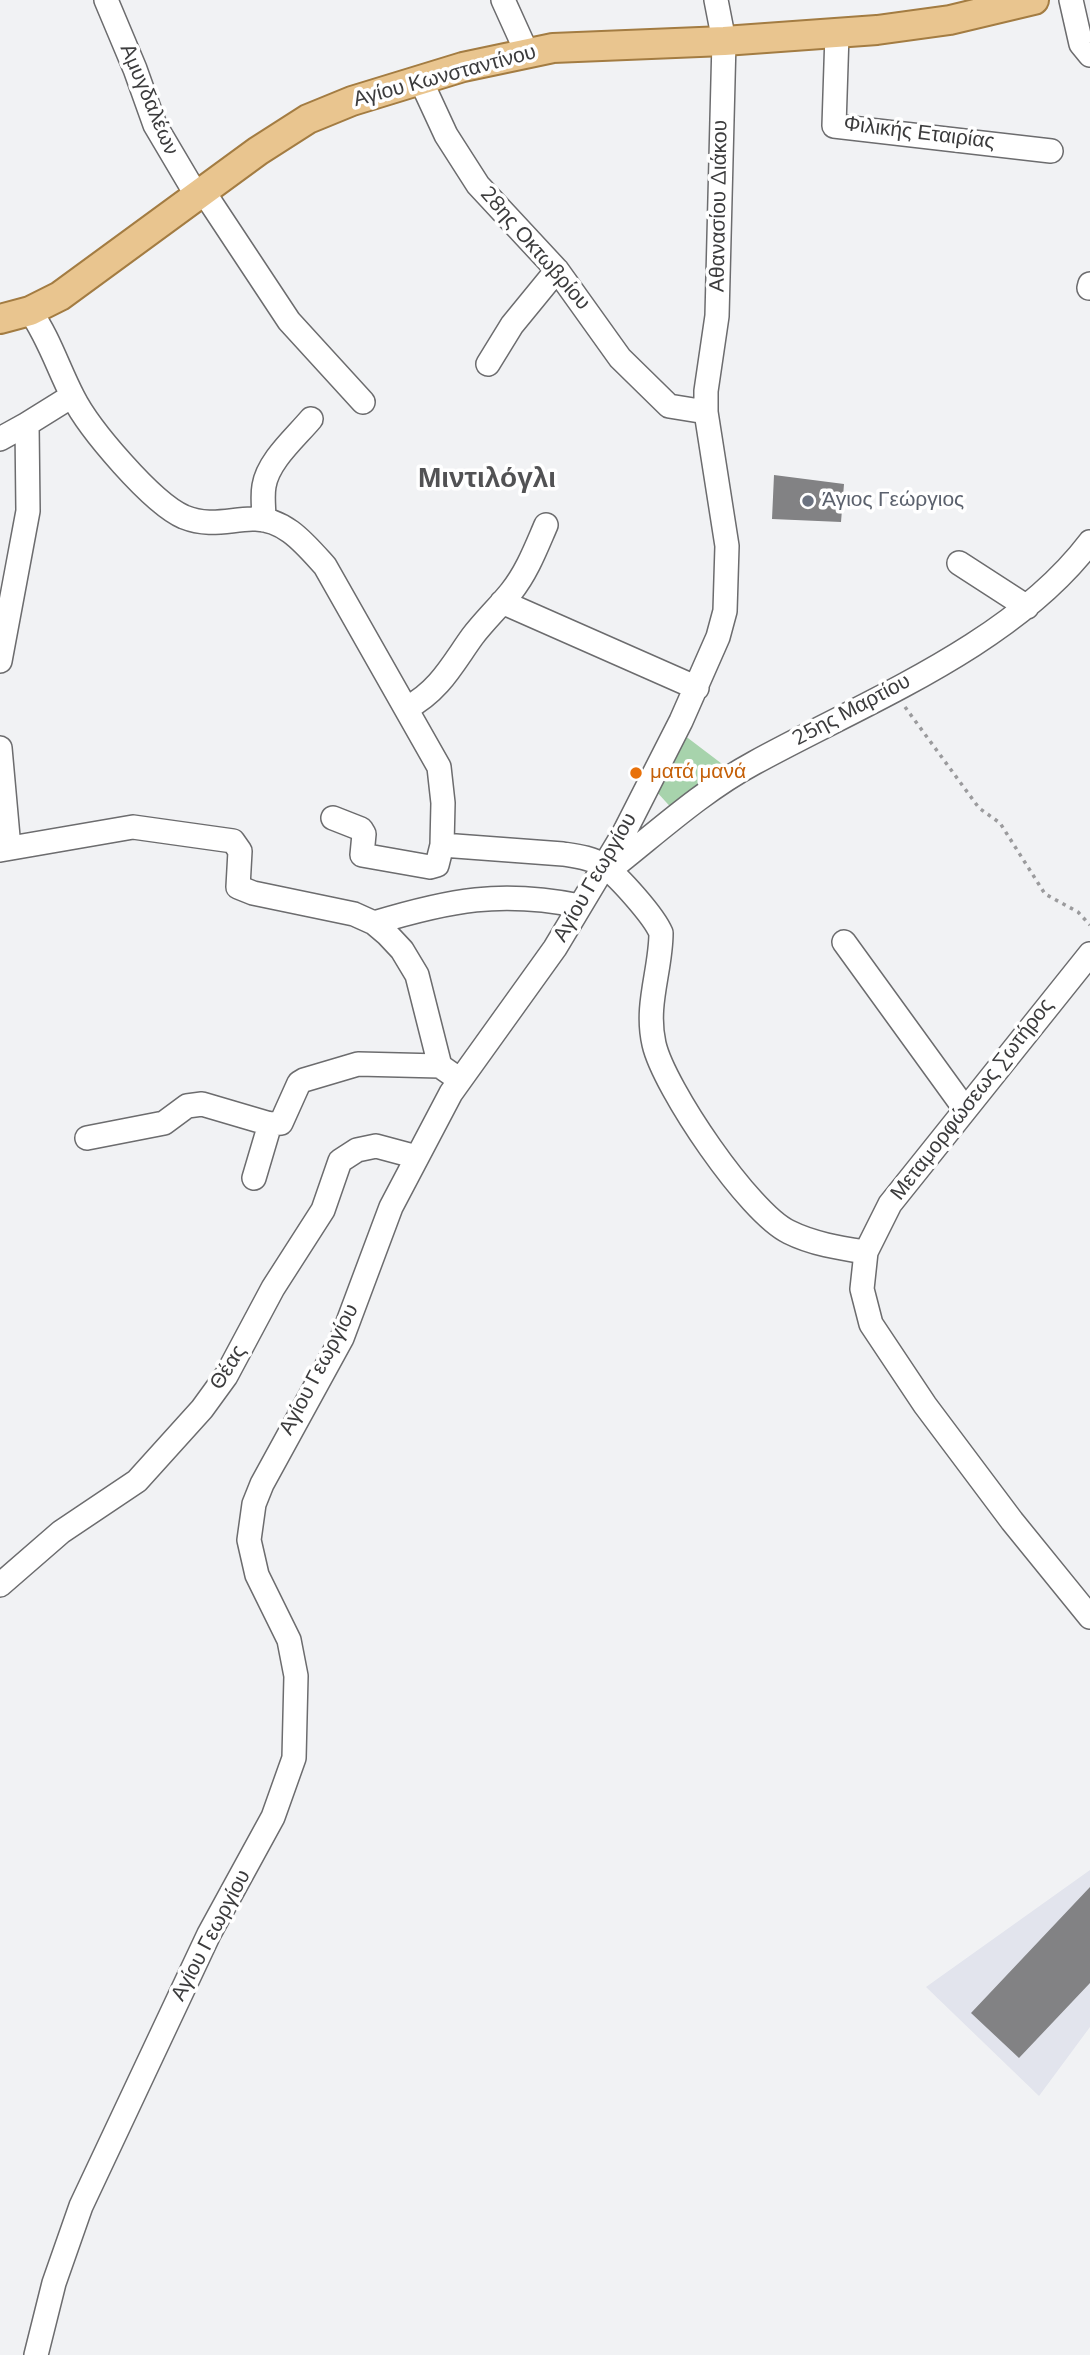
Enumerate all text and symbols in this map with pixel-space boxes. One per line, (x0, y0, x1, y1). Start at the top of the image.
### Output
street label: Αγίου Κωνσταντίνου (351, 40, 539, 114)
street label: Αμυγδαλέων (113, 41, 183, 159)
street label: Φιλικής Εταιρίας (842, 112, 996, 156)
street label: Αθανασίου Διάκου (706, 120, 734, 292)
street label: 28ης Οκτωβρίου (473, 182, 595, 316)
district label: Μιντιλόγλι (418, 463, 556, 497)
place label: Άγιος Γεώργιος (822, 488, 964, 514)
marker: Άγιος Γεώργιος (800, 493, 816, 509)
street label: 25ης Μαρτίου (789, 669, 915, 753)
place label: ματά μανά (650, 760, 746, 786)
marker: ματά μανά (628, 765, 644, 781)
street label: Αγίου Γεωργίου (549, 809, 643, 947)
street label: Μεταμορφώσεως Σωτήρος (886, 994, 1060, 1206)
street label: Αγίου Γεωργίου (275, 1300, 365, 1440)
street label: Θέας (206, 1341, 252, 1395)
street label: Αγίου Γεωργίου (167, 1866, 257, 2006)

